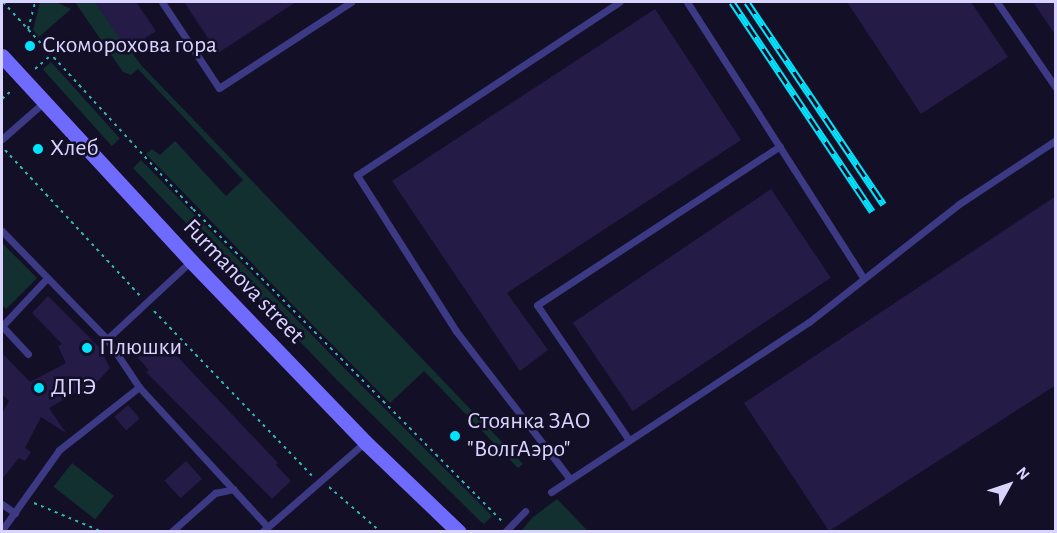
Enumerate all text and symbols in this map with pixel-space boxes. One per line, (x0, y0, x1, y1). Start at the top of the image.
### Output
place label: Скоморохова гора (42, 32, 217, 60)
marker: Скоморохова гора (23, 39, 37, 53)
place label: Хлеб (50, 135, 98, 163)
marker: Хлеб (31, 142, 45, 156)
street label: Furmanova street (176, 214, 310, 350)
place label: Плюшки (99, 334, 182, 362)
marker: Плюшки (80, 341, 94, 355)
place label: ДПЭ (51, 374, 96, 402)
marker: ДПЭ (32, 381, 46, 395)
place label: Стоянка ЗАО "ВолгАэро" (467, 408, 591, 464)
marker: Стоянка ЗАО "ВолгАэро" (448, 429, 462, 443)
north arrow (979, 455, 1039, 515)
text: N (1013, 464, 1032, 483)

